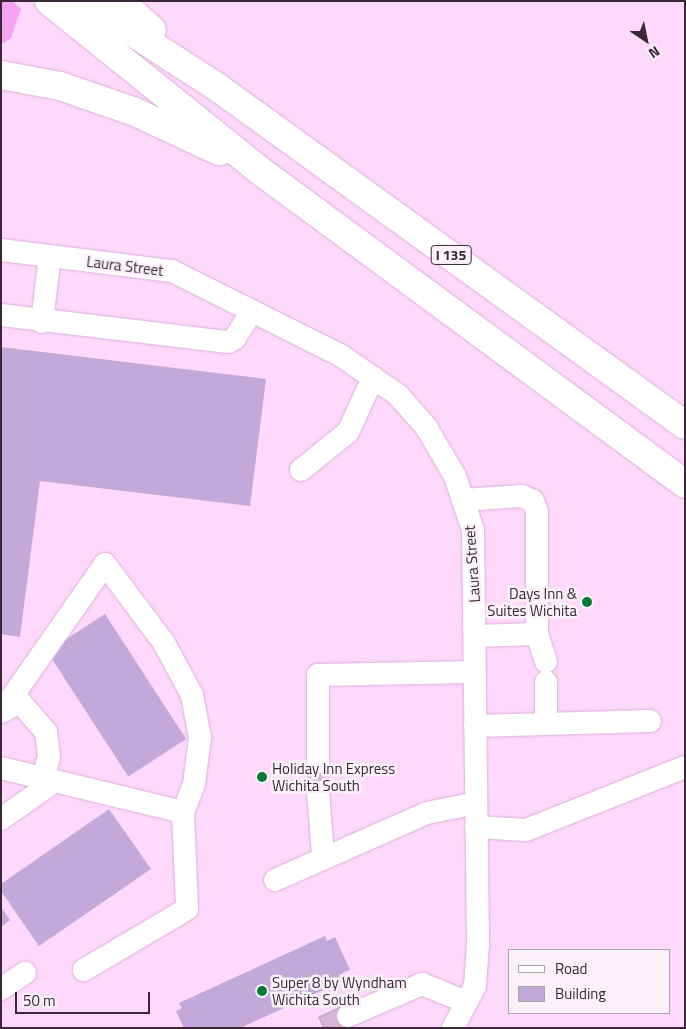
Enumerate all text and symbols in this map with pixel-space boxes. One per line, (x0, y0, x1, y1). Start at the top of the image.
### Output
north arrow (621, 15, 671, 65)
text: N (645, 41, 665, 64)
road number: I 135 (430, 244, 472, 266)
street label: Laura Street (86, 252, 164, 280)
street label: Laura Street (460, 525, 484, 603)
place label: Days Inn & Suites Wichita (487, 584, 577, 619)
marker: Days Inn & Suites Wichita (581, 596, 593, 608)
place label: Holiday Inn Express Wichita South (272, 759, 395, 794)
marker: Holiday Inn Express Wichita South (256, 771, 268, 783)
legend (508, 949, 671, 1014)
text: Road (555, 957, 587, 980)
place label: Super 8 by Wyndham Wichita South (272, 973, 407, 1008)
scale bar (18, 982, 152, 1014)
text: Building (555, 982, 606, 1005)
marker: Super 8 by Wyndham Wichita South (256, 985, 268, 997)
text: 50 m (23, 989, 56, 1012)

